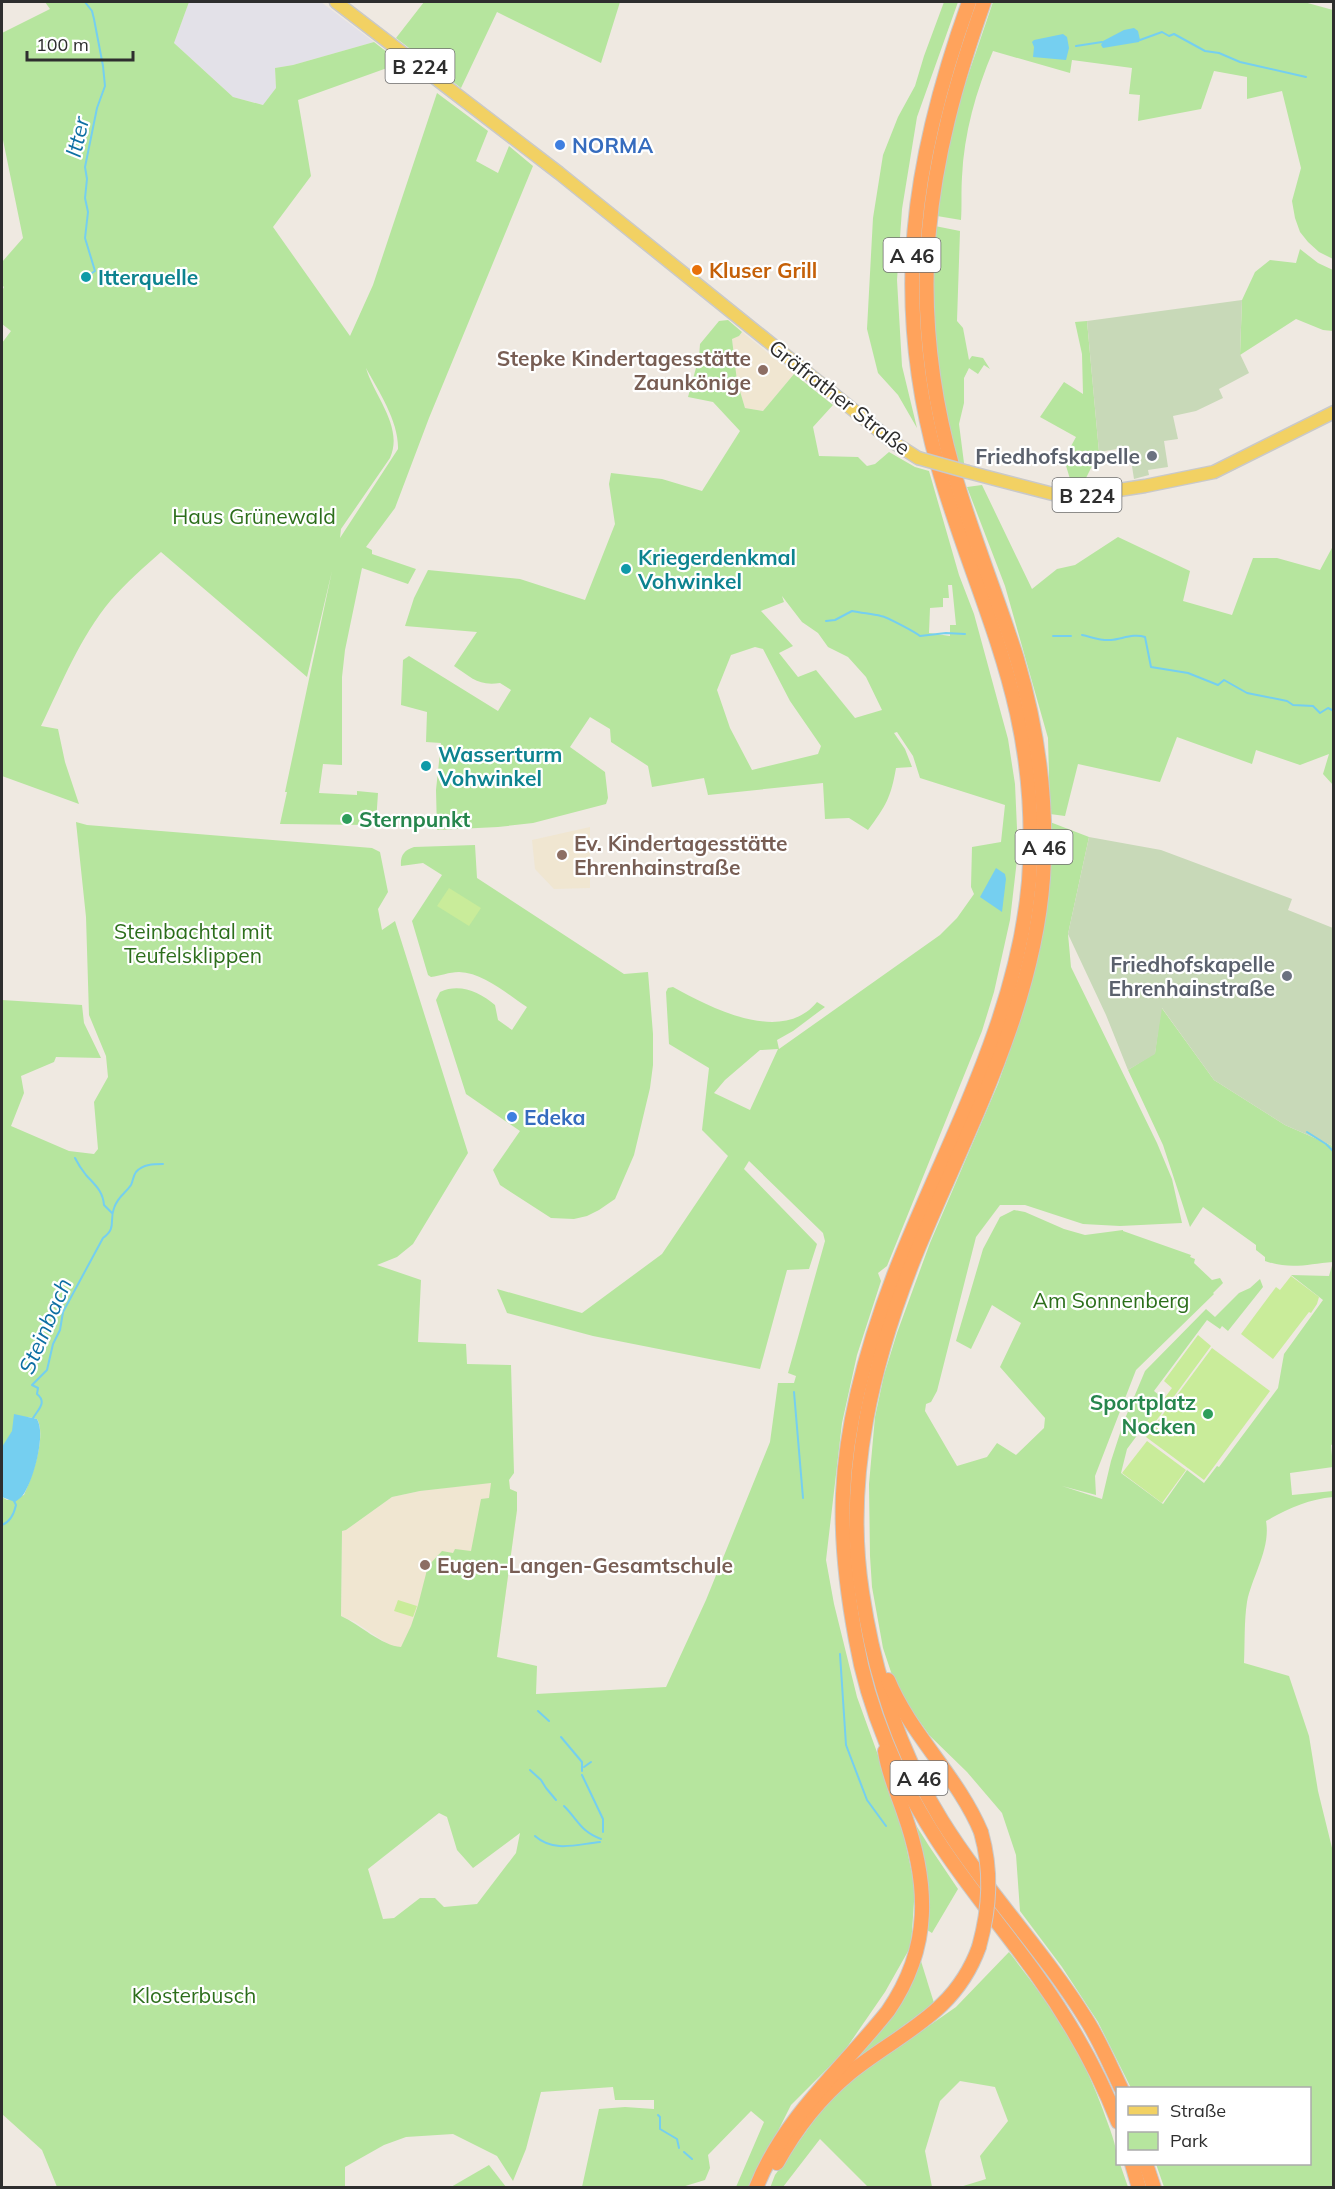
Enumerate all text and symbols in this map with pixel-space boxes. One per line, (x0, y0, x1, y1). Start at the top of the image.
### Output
scale bar (27, 24, 134, 62)
text: 100 m (36, 33, 89, 56)
road number: B 224 (386, 49, 454, 83)
water label: Itter (59, 113, 95, 160)
place label: NORMA (572, 132, 653, 158)
marker: NORMA (553, 138, 567, 152)
road number: A 46 (884, 238, 940, 272)
place label: Kluser Grill (709, 257, 817, 283)
marker: Kluser Grill (690, 263, 704, 277)
place label: Itterquelle (98, 264, 198, 290)
marker: Itterquelle (79, 270, 93, 284)
street label: Gräfrather Straße (764, 334, 916, 460)
place label: Stepke Kindertagesstätte Zaunkönige (497, 345, 751, 395)
marker: Stepke Kindertagesstätte Zaunkönige (756, 363, 770, 377)
place label: Friedhofskapelle (975, 443, 1140, 469)
marker: Friedhofskapelle (1145, 449, 1159, 463)
road number: B 224 (1052, 478, 1122, 512)
park label: Haus Grünewald (172, 503, 336, 529)
place label: Kriegerdenkmal Vohwinkel (637, 544, 796, 594)
marker: Kriegerdenkmal Vohwinkel (619, 562, 633, 576)
place label: Wasserturm Vohwinkel (437, 741, 562, 791)
marker: Wasserturm Vohwinkel (419, 759, 433, 773)
place label: Sternpunkt (359, 806, 470, 832)
marker: Sternpunkt (340, 812, 354, 826)
place label: Ev. Kindertagesstätte Ehrenhainstraße (574, 830, 787, 880)
road number: A 46 (1016, 830, 1072, 864)
marker: Ev. Kindertagesstätte Ehrenhainstraße (555, 848, 569, 862)
park label: Steinbachtal mit Teufelsklippen (114, 918, 272, 968)
place label: Friedhofskapelle Ehrenhainstraße (1109, 951, 1275, 1001)
marker: Friedhofskapelle Ehrenhainstraße (1280, 969, 1294, 983)
place label: Edeka (524, 1104, 585, 1130)
marker: Edeka (505, 1110, 519, 1124)
water label: Steinbach (12, 1274, 78, 1378)
park label: Am Sonnenberg (1033, 1287, 1189, 1313)
place label: Sportplatz Nocken (1090, 1389, 1196, 1439)
marker: Sportplatz Nocken (1201, 1407, 1215, 1421)
place label: Eugen-Langen-Gesamtschule (437, 1552, 733, 1578)
marker: Eugen-Langen-Gesamtschule (418, 1558, 432, 1572)
road number: A 46 (890, 1761, 948, 1795)
park label: Klosterbusch (132, 1982, 256, 2008)
legend (1116, 2087, 1311, 2165)
text: Straße (1170, 2099, 1226, 2122)
text: Park (1170, 2129, 1209, 2152)

